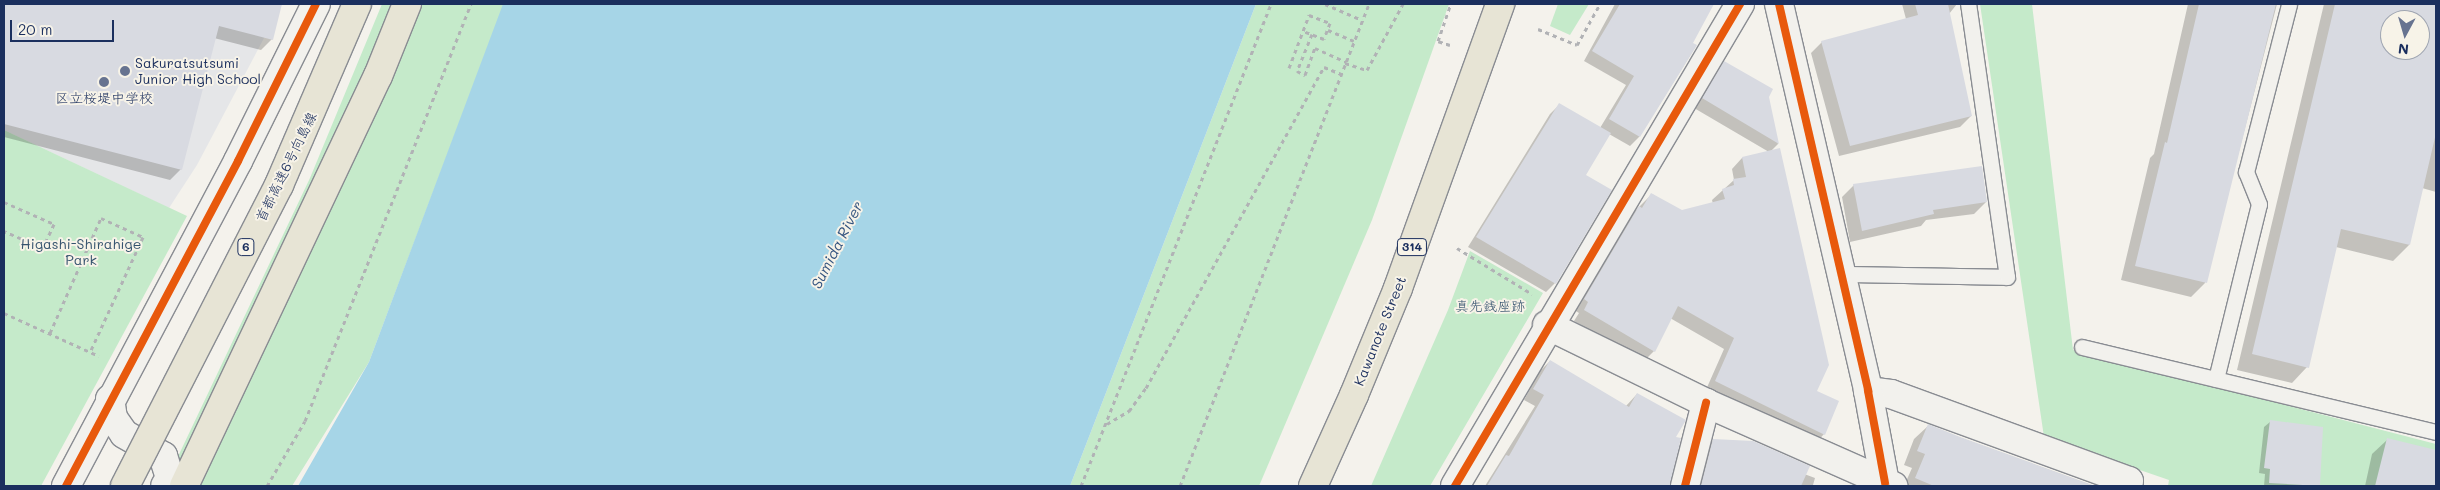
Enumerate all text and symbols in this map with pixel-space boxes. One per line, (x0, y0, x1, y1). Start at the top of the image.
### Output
scale bar (12, 10, 116, 42)
north arrow (2380, 10, 2430, 60)
text: 20 m (18, 19, 52, 39)
text: N (2397, 39, 2410, 59)
place label: Sakuratsutsumi Junior High School (135, 55, 261, 88)
marker: Sakuratsutsumi Junior High School (119, 65, 131, 77)
marker: 区立桜堤中学校 (98, 76, 110, 88)
place label: 区立桜堤中学校 (55, 90, 153, 106)
street label: 首都高速6号向島線 (252, 109, 320, 225)
water label: Sumida River (807, 198, 867, 292)
park label: Higashi-Shirahige Park (21, 236, 141, 268)
road number: 6 (237, 238, 255, 256)
road number: 314 (1396, 238, 1428, 256)
street label: Kawanote Street (1350, 274, 1410, 388)
park label: 真先銭座跡 (1455, 298, 1525, 314)

